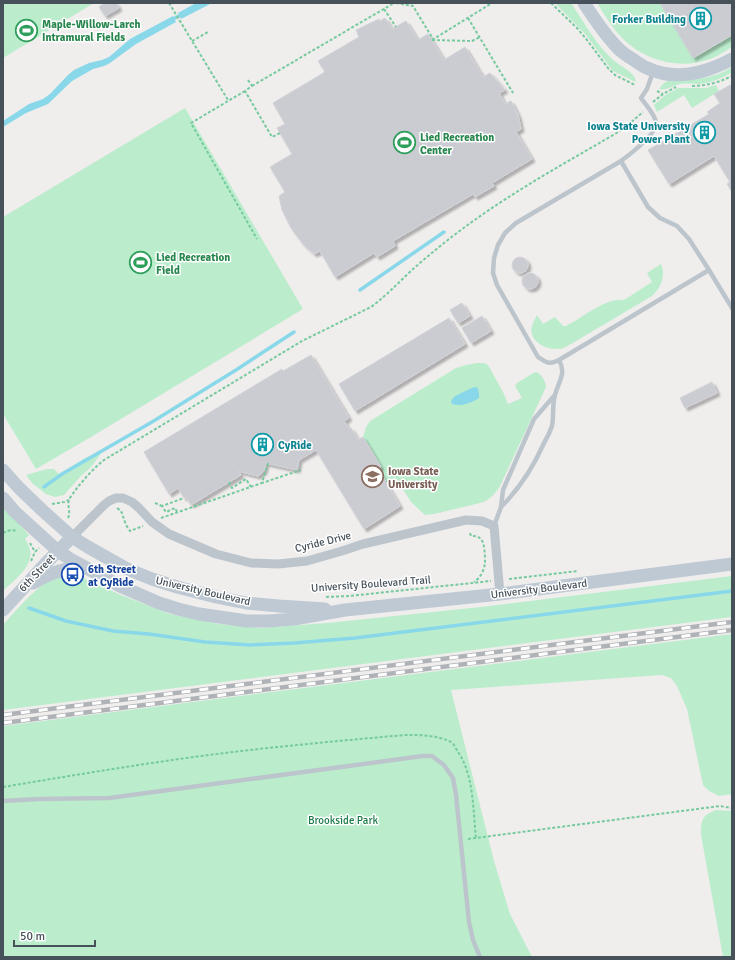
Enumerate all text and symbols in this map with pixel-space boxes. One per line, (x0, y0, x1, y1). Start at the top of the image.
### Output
building icon: Forker Building (688, 6, 714, 32)
place label: Forker Building (612, 13, 686, 26)
sports icon: Maple-Willow-Larch Intramural Fields (13, 17, 39, 43)
place label: Maple-Willow-Larch Intramural Fields (42, 18, 141, 44)
building icon: Iowa State University Power Plant (692, 119, 718, 145)
place label: Iowa State University Power Plant (587, 120, 691, 146)
sports icon: Lied Recreation Center (391, 130, 417, 156)
place label: Lied Recreation Center (420, 131, 494, 157)
sports icon: Lied Recreation Field (127, 250, 153, 276)
place label: Lied Recreation Field (156, 251, 230, 277)
building icon: CyRide (249, 432, 275, 458)
place label: CyRide (278, 439, 312, 452)
school or university icon: Iowa State University (359, 464, 385, 490)
place label: Iowa State University (388, 465, 439, 491)
street label: Cyride Drive (294, 529, 352, 555)
street label: 6th Street (16, 551, 58, 595)
bus stop icon: 6th Street at CyRide (59, 562, 85, 588)
place label: 6th Street at CyRide (88, 563, 136, 589)
street label: University Boulevard Trail (311, 573, 431, 595)
street label: University Boulevard (154, 574, 252, 608)
street label: University Boulevard (490, 577, 588, 601)
park label: Brookside Park (308, 814, 378, 827)
scale bar (14, 922, 95, 948)
text: 50 m (20, 929, 45, 944)

